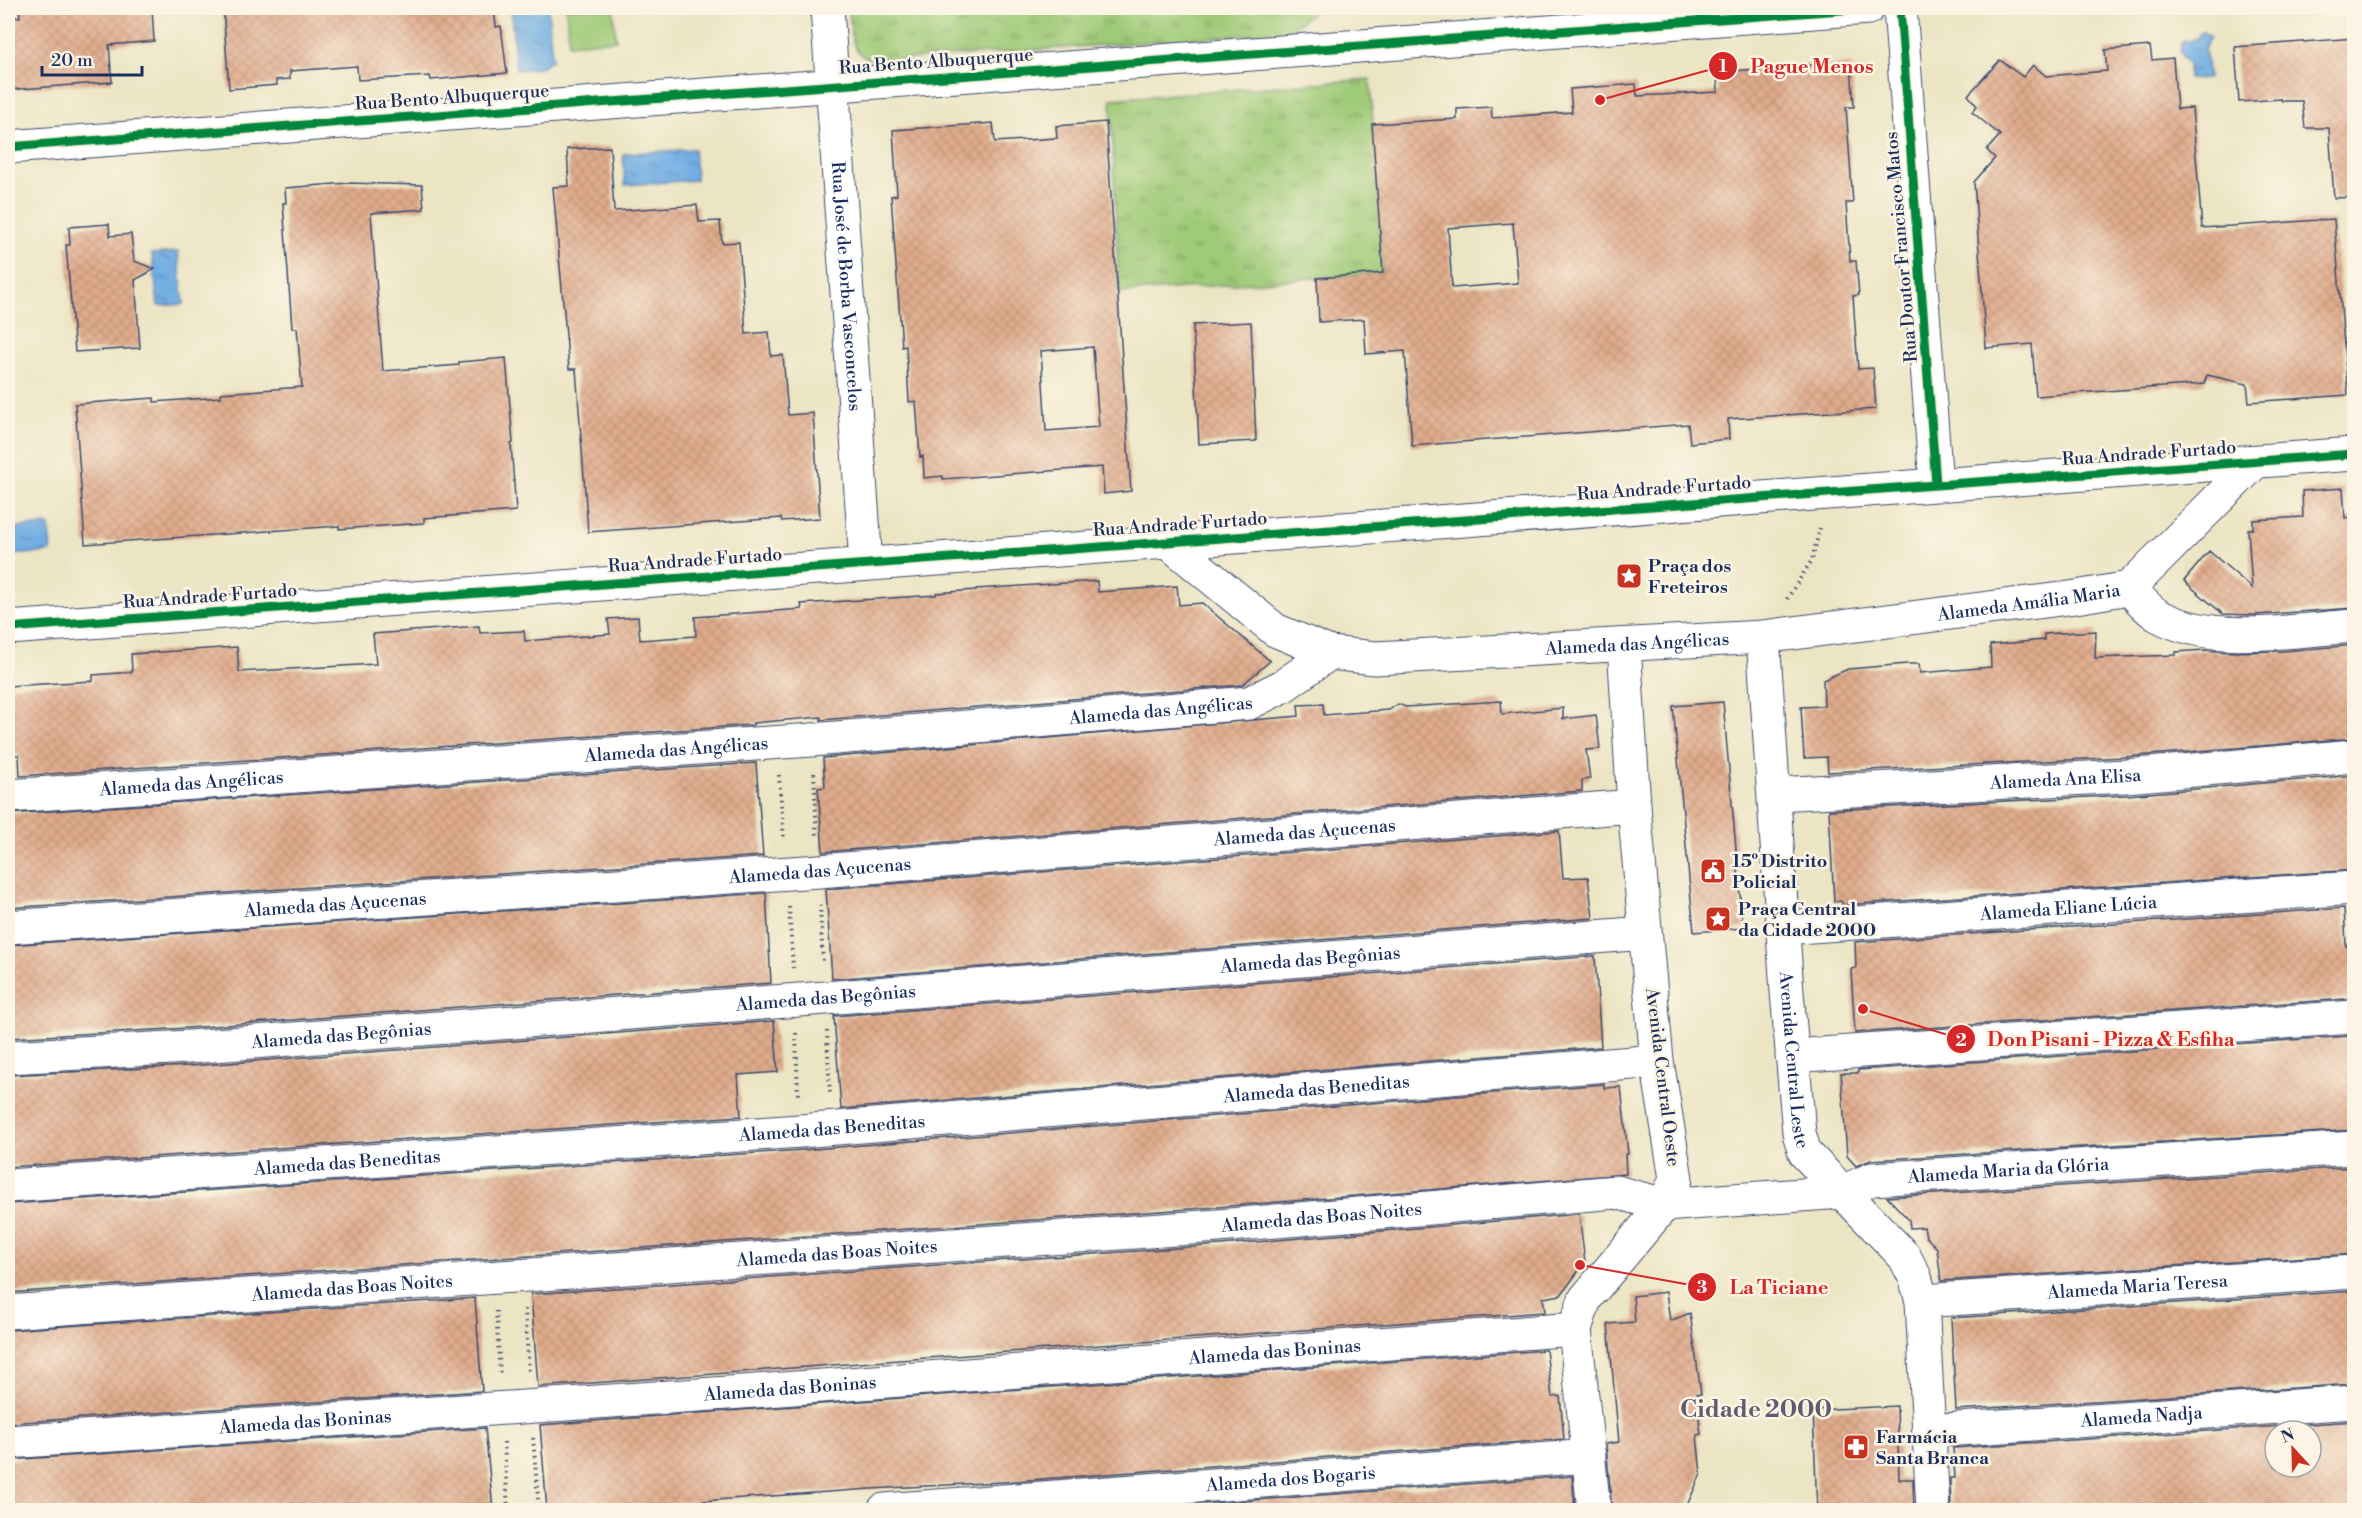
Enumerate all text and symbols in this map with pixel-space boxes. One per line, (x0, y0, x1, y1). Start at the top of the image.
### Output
scale bar (42, 39, 142, 77)
street label: Rua Bento Albuquerque (838, 43, 1034, 80)
callout: Pague Menos (1708, 47, 1885, 85)
text: 20 m (51, 49, 93, 72)
text: 1 (1719, 55, 1728, 78)
text: Pague Menos (1750, 55, 1874, 80)
street label: Rua Bento Albuquerque (354, 79, 550, 116)
street label: Rua Doutor Francisco Matos (1880, 130, 1923, 363)
street label: Rua José de Borba Vasconcelos (826, 161, 866, 412)
street label: Rua Andrade Furtado (2061, 436, 2237, 471)
street label: Rua Andrade Furtado (1576, 471, 1752, 506)
street label: Rua Andrade Furtado (1092, 507, 1268, 542)
street label: Rua Andrade Furtado (607, 543, 783, 578)
place label: Praça dos Freteiros (1648, 555, 1732, 599)
place icon: Praça dos Freteiros (1614, 561, 1644, 591)
street label: Rua Andrade Furtado (122, 579, 298, 614)
street label: Alameda Amália Maria (1935, 579, 2123, 627)
street label: Alameda das Angélicas (1544, 628, 1730, 661)
street label: Alameda das Angélicas (1067, 692, 1254, 730)
street label: Alameda das Angélicas (583, 732, 769, 768)
street label: Alameda Ana Elisa (1988, 764, 2143, 795)
street label: Alameda das Angélicas (98, 766, 284, 802)
street label: Alameda das Açucenas (1212, 814, 1397, 852)
place label: 15º Distrito Policial (1732, 850, 1827, 894)
street label: Alameda das Açucenas (727, 853, 912, 889)
public building icon: 15º Distrito Policial (1698, 856, 1728, 886)
street label: Alameda das Açucenas (242, 887, 427, 923)
street label: Alameda Eliane Lúcia (1978, 891, 2159, 926)
place label: Praça Central da Cidade 2000 (1738, 898, 1876, 942)
place icon: Praça Central da Cidade 2000 (1703, 904, 1733, 934)
street label: Alameda das Begônias (1218, 941, 1401, 979)
street label: Avenida Central Leste (1774, 970, 1814, 1151)
street label: Alameda das Begônias (734, 980, 917, 1017)
street label: Avenida Central Oeste (1640, 985, 1685, 1168)
street label: Alameda das Begônias (249, 1017, 432, 1054)
callout: Don Pisani - Pizza & Esfiha (1946, 1020, 2247, 1058)
text: Don Pisani - Pizza & Esfiha (1987, 1028, 2235, 1053)
text: 2 (1955, 1029, 1967, 1052)
street label: Alameda das Beneditas (1221, 1070, 1411, 1108)
street label: Alameda das Beneditas (737, 1110, 926, 1147)
street label: Alameda das Beneditas (252, 1145, 441, 1181)
street label: Alameda Maria da Glória (1906, 1153, 2111, 1189)
street label: Alameda das Boas Noites (1219, 1198, 1423, 1238)
street label: Alameda das Boas Noites (735, 1235, 938, 1272)
callout: La Ticiane (1687, 1268, 1841, 1306)
street label: Alameda das Boas Noites (250, 1269, 454, 1307)
street label: Alameda Maria Teresa (2046, 1269, 2229, 1305)
text: 3 (1697, 1276, 1708, 1299)
text: La Ticiane (1729, 1276, 1829, 1301)
street label: Alameda das Boninas (1187, 1334, 1362, 1370)
street label: Alameda das Boninas (702, 1371, 877, 1407)
district label: Cidade 2000 (1680, 1395, 1832, 1425)
street label: Alameda Nadja (2079, 1401, 2204, 1433)
street label: Alameda das Boninas (217, 1405, 392, 1440)
north arrow (2263, 1419, 2323, 1479)
text: N (2278, 1424, 2298, 1448)
place label: Farmácia Santa Branca (1876, 1426, 1989, 1470)
pharmacy icon: Farmácia Santa Branca (1841, 1432, 1871, 1462)
street label: Alameda dos Bogaris (1204, 1461, 1377, 1497)

